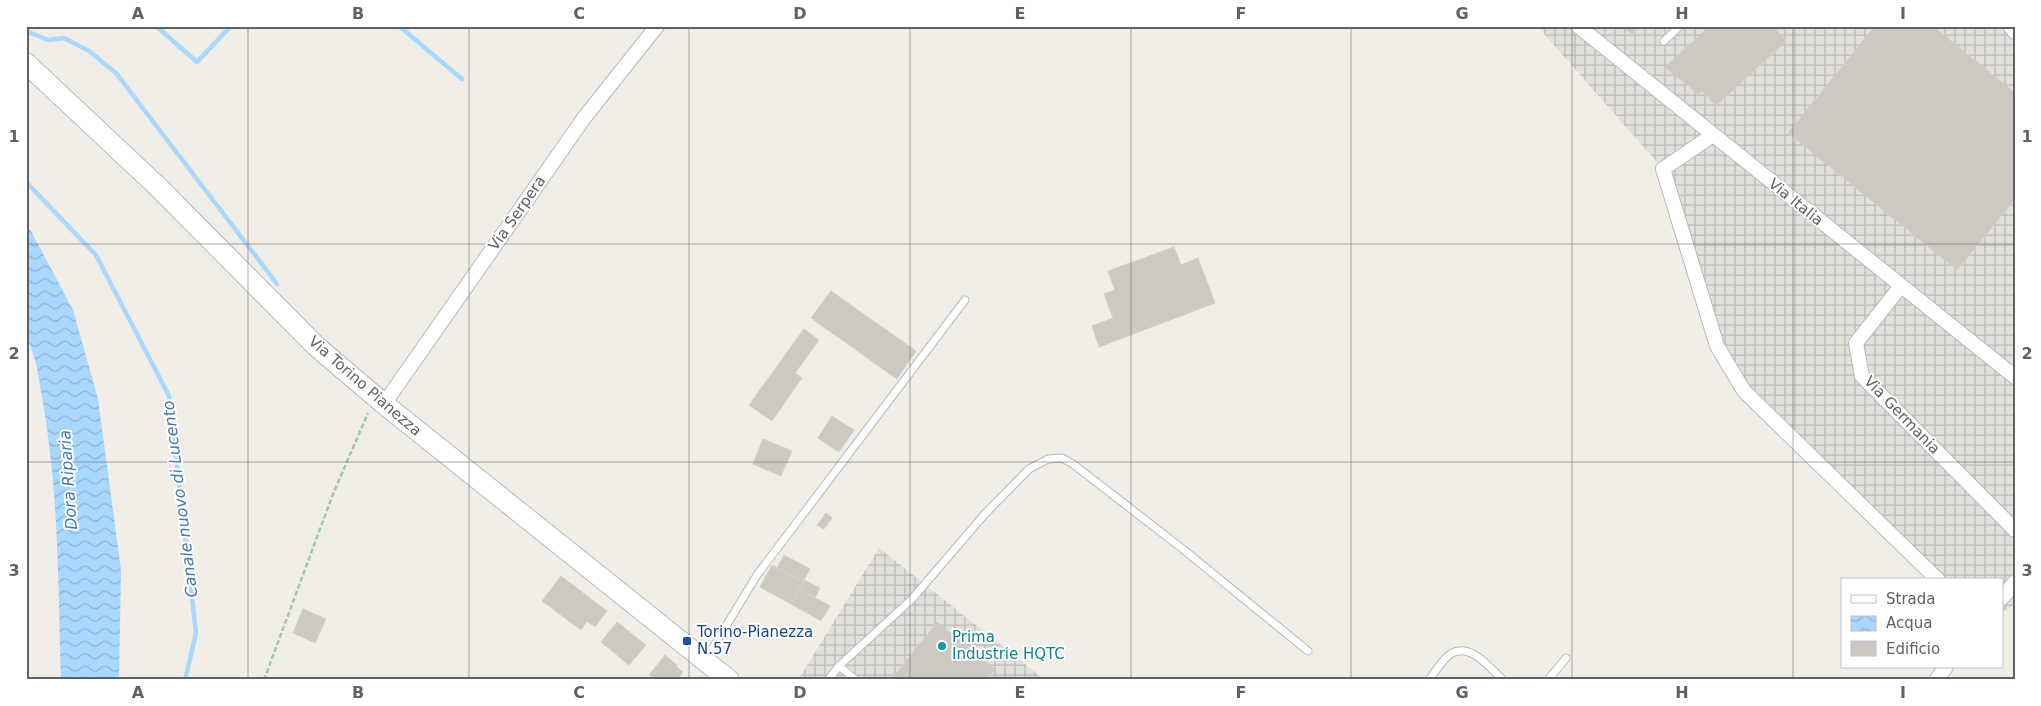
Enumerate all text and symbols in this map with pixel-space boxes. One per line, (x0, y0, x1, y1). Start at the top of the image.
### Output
text: A (132, 4, 145, 23)
text: B (352, 4, 364, 23)
text: C (573, 4, 585, 23)
text: D (793, 4, 807, 23)
text: E (1015, 4, 1025, 23)
text: F (1236, 4, 1246, 23)
text: G (1455, 4, 1469, 23)
text: H (1675, 4, 1689, 23)
text: I (1900, 4, 1906, 23)
text: 1 (8, 127, 20, 146)
text: 1 (2021, 127, 2033, 146)
street label: Via Serpera (485, 172, 549, 254)
street label: Via Italia (1765, 175, 1827, 229)
street label: Via Torino Pianezza (305, 332, 425, 440)
text: 2 (8, 344, 20, 363)
text: 2 (2021, 344, 2033, 363)
street label: Via Germania (1860, 372, 1944, 458)
water label: Canale nuovo di Lucento (158, 399, 202, 599)
water label: Dora Riparia (55, 429, 81, 531)
text: 3 (8, 561, 20, 580)
text: 3 (2021, 561, 2033, 580)
legend (1841, 578, 2004, 668)
text: Strada (1886, 590, 1935, 608)
text: Acqua (1886, 614, 1932, 632)
place label: Torino-Pianezza N.57 (696, 623, 813, 658)
place label: Prima Industrie HQTC (952, 628, 1065, 663)
marker: Torino-Pianezza N.57 (681, 635, 693, 647)
marker: Prima Industrie HQTC (936, 640, 948, 652)
text: Edificio (1886, 640, 1940, 658)
text: A (132, 683, 145, 702)
text: B (352, 683, 364, 702)
text: C (573, 683, 585, 702)
text: D (793, 683, 807, 702)
text: E (1015, 683, 1025, 702)
text: F (1236, 683, 1246, 702)
text: G (1455, 683, 1469, 702)
text: H (1675, 683, 1689, 702)
text: I (1900, 683, 1906, 702)

